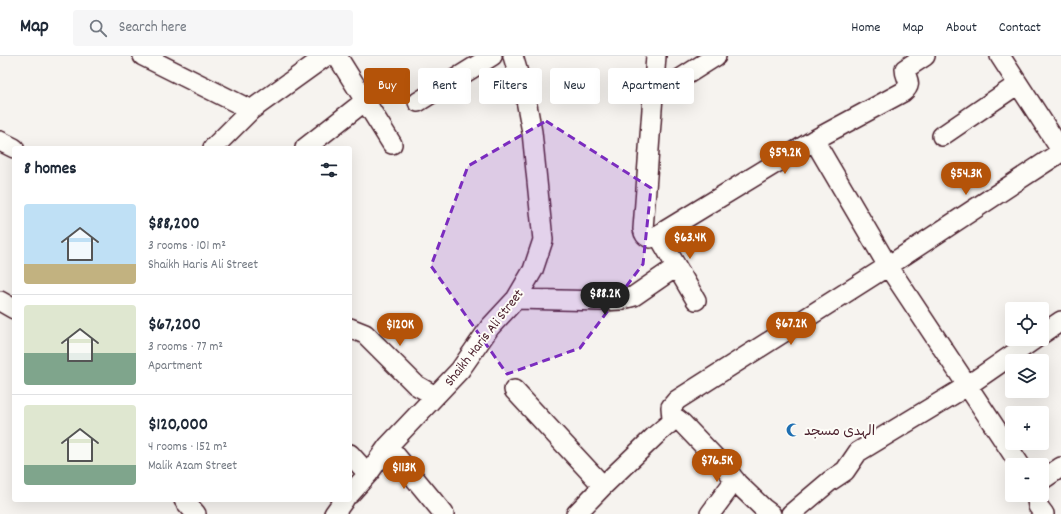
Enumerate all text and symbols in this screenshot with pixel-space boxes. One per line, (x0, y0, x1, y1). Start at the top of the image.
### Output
search box (73, 10, 353, 46)
text: Map (20, 14, 49, 41)
icon: search (87, 17, 109, 39)
text: Search here (119, 17, 187, 39)
text: Home (851, 18, 880, 38)
text: Map (902, 18, 924, 38)
text: About (946, 18, 977, 38)
text: Contact (999, 18, 1041, 38)
chip: Buy (364, 68, 410, 104)
chip: Rent (418, 68, 471, 104)
chip: Filters (479, 68, 542, 104)
chip: New (550, 68, 600, 104)
chip: Apartment (608, 68, 694, 104)
pin: $59.2K (752, 141, 818, 175)
text: $59.2K (769, 144, 801, 163)
text: 8 homes (24, 158, 76, 182)
icon: filters (318, 159, 340, 181)
pin: $54.3K (933, 162, 999, 196)
text: $54.3K (950, 165, 982, 184)
text: $88,200 (148, 213, 199, 237)
icon: home (56, 220, 104, 268)
pin: $63.4K (657, 226, 723, 260)
text: $63.4K (674, 229, 706, 248)
text: 3 rooms · 101 m² (148, 237, 226, 256)
text: Shaikh Haris Ali Street (148, 256, 258, 275)
pin: $88.2K (572, 282, 638, 316)
street label: Shaikh Haris Ali Street (440, 285, 529, 391)
text: $88.2K (590, 285, 620, 304)
map controls (1005, 302, 1049, 502)
button: locate (1005, 302, 1049, 346)
pin: $67.2K (758, 312, 824, 346)
pin: $120K (372, 313, 428, 347)
text: $67,200 (148, 314, 201, 338)
text: $67.2K (775, 315, 807, 334)
text: $120K (386, 316, 414, 335)
icon: home (56, 321, 104, 369)
text: 3 rooms · 77 m² (148, 338, 223, 357)
button: layers (1005, 354, 1049, 398)
text: Apartment (148, 357, 202, 376)
button: + (1005, 406, 1049, 450)
text: $120,000 (148, 414, 208, 438)
icon: home (56, 421, 104, 469)
mosque icon: الہدی مسجد (785, 422, 801, 438)
place label: الہدی مسجد (804, 422, 875, 442)
text: 4 rooms · 152 m² (148, 438, 227, 457)
pin: $76.5K (684, 449, 750, 483)
text: $76.5K (701, 452, 733, 471)
pin: $113K (376, 456, 432, 490)
text: Malik Azam Street (148, 457, 237, 476)
button: − (1005, 458, 1049, 502)
text: $113K (392, 459, 416, 478)

